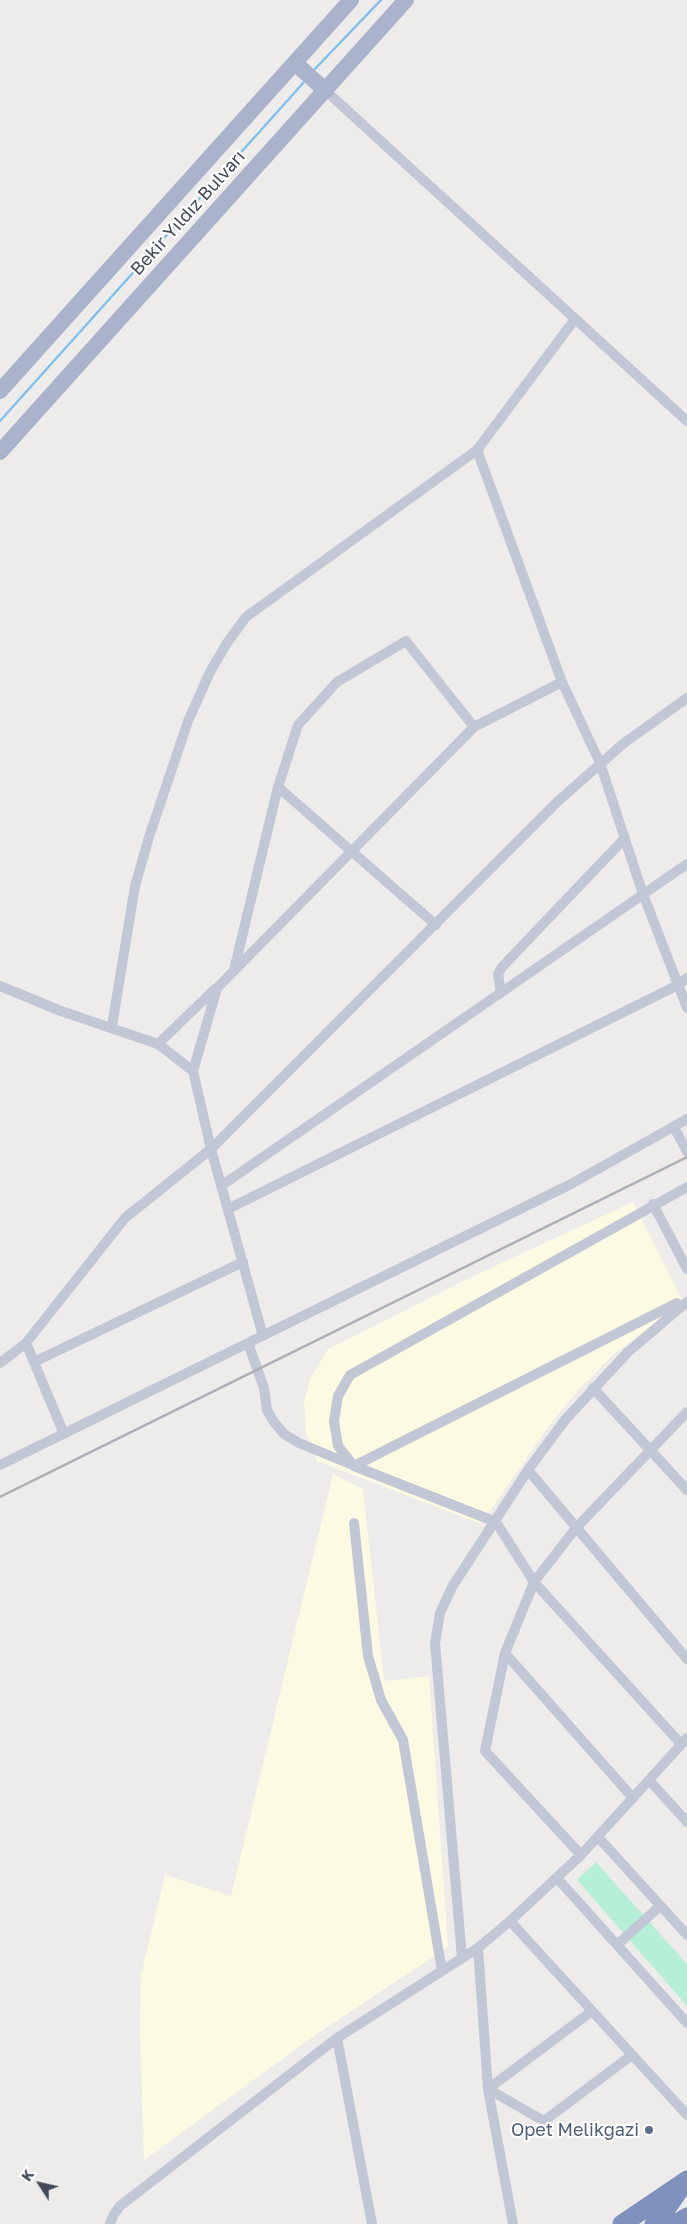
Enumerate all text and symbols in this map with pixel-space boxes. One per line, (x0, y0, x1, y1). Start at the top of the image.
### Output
street label: Bekir Yıldız Bulvarı (126, 146, 250, 280)
place label: Opet Melikgazi (511, 2119, 639, 2141)
marker: Opet Melikgazi (643, 2124, 655, 2136)
north arrow (15, 2159, 65, 2209)
text: K (17, 2166, 37, 2184)

